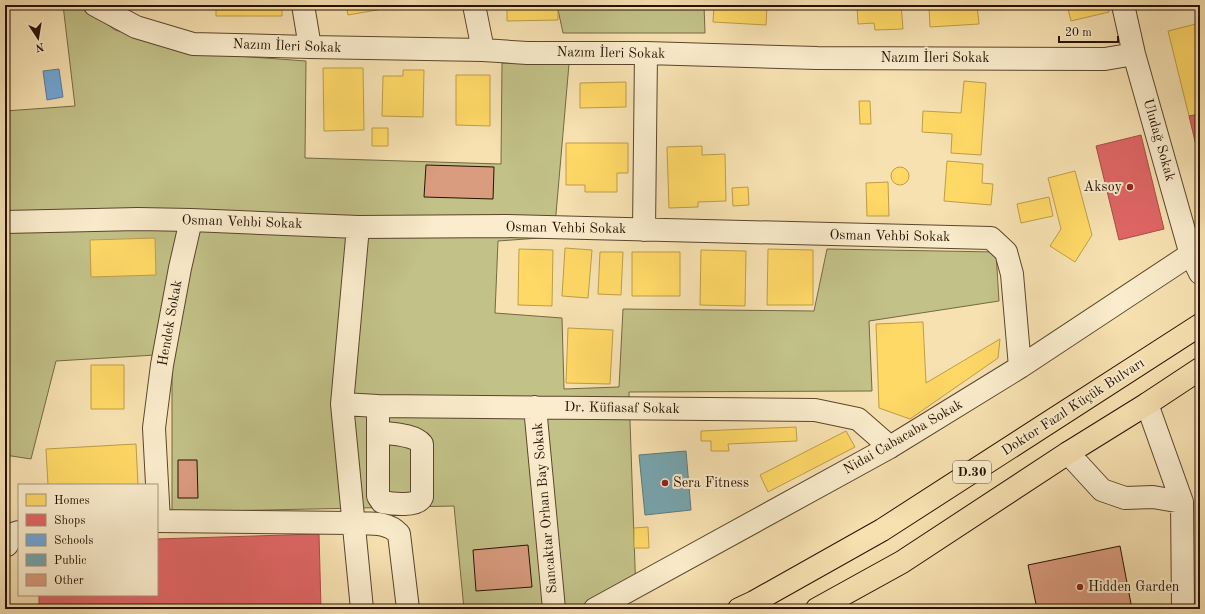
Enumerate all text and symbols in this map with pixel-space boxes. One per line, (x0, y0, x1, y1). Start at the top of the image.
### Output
north arrow (18, 18, 58, 58)
scale bar (1059, 18, 1118, 44)
text: 20 m (1065, 27, 1092, 39)
street label: Nazım İleri Sokak (232, 34, 342, 55)
text: N (34, 40, 45, 53)
street label: Nazım İleri Sokak (556, 42, 666, 61)
street label: Nazım İleri Sokak (881, 48, 989, 65)
street label: Uludağ Sokak (1141, 97, 1177, 183)
place label: Aksoy (1084, 180, 1123, 194)
marker: Aksoy (1125, 182, 1135, 192)
street label: Osman Vehbi Sokak (181, 213, 303, 231)
street label: Osman Vehbi Sokak (505, 220, 627, 236)
street label: Osman Vehbi Sokak (829, 228, 951, 244)
street label: Hendek Sokak (156, 279, 184, 367)
street label: Doktor Fazıl Küçük Bulvarı (999, 356, 1147, 458)
street label: Nidai Cabacaba Sokak (841, 397, 965, 477)
street label: Dr. Küfiasaf Sokak (564, 400, 680, 416)
street label: Sancaktar Orhan Bay Sokak (531, 422, 559, 594)
road number: D.30 (953, 461, 991, 483)
place label: Sera Fitness (673, 476, 749, 490)
marker: Sera Fitness (660, 478, 670, 488)
legend (18, 484, 158, 596)
text: Homes (54, 495, 90, 507)
text: Shops (54, 515, 85, 527)
text: Schools (54, 535, 94, 547)
text: Public (54, 555, 86, 567)
text: Other (54, 575, 84, 587)
place label: Hidden Garden (1088, 580, 1180, 594)
marker: Hidden Garden (1075, 582, 1085, 592)

